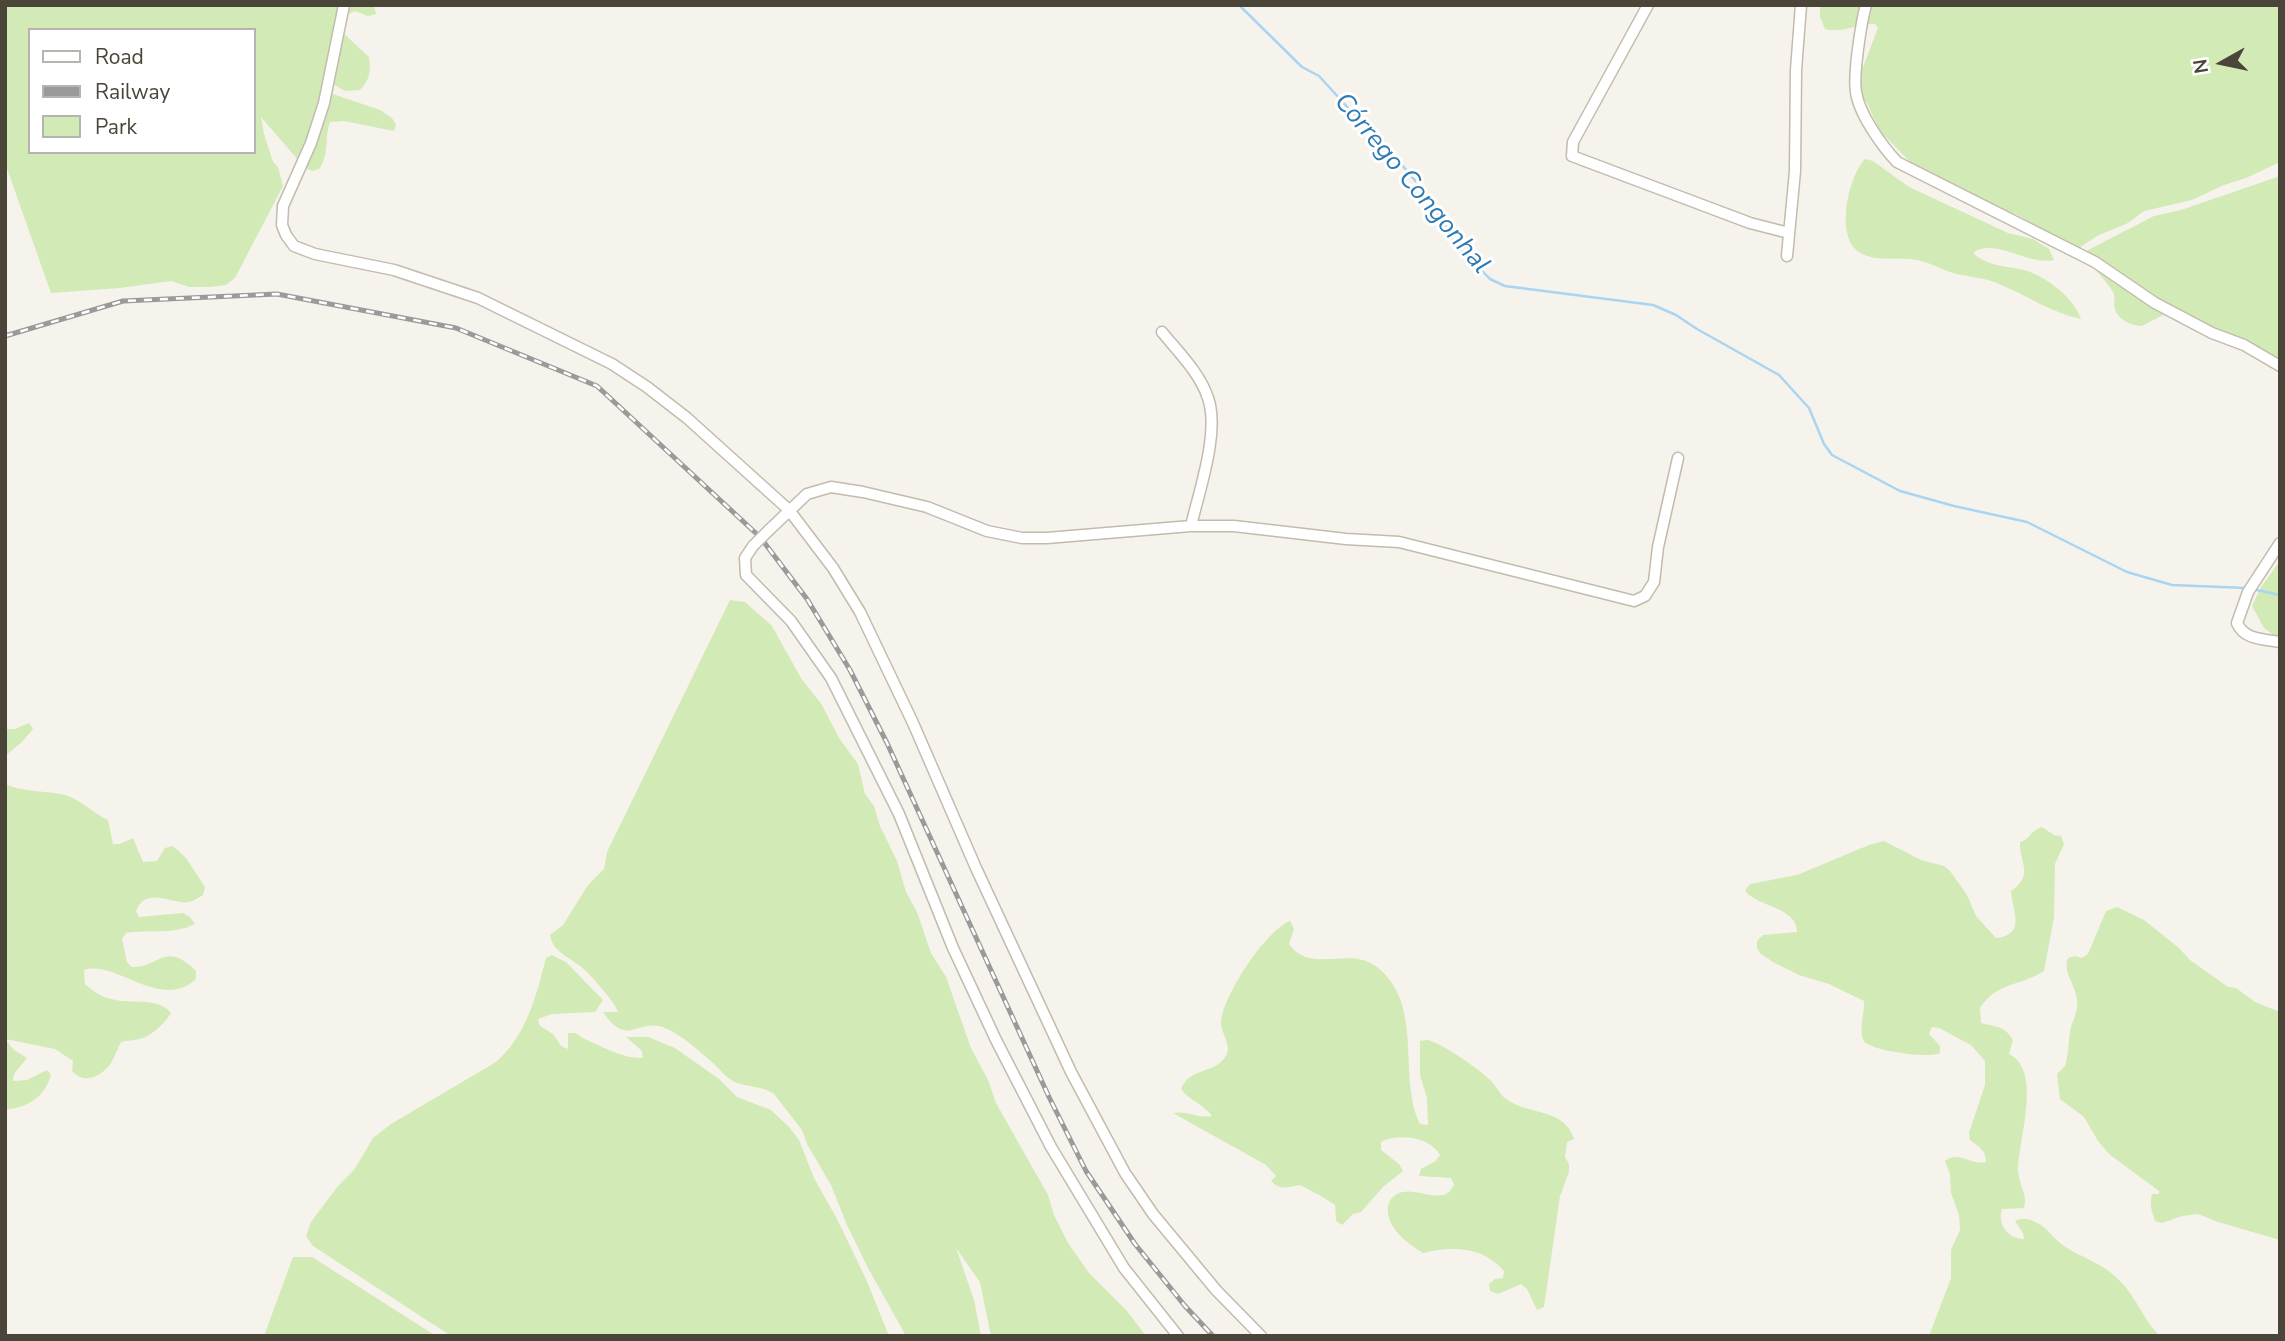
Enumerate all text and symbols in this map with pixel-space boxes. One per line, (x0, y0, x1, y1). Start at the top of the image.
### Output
legend (28, 28, 256, 154)
north arrow (2187, 28, 2257, 98)
text: Road (95, 43, 144, 71)
text: N (2187, 57, 2215, 75)
text: Railway (95, 78, 170, 106)
water label: Córrego Congonhal (1326, 87, 1496, 281)
text: Park (95, 113, 137, 141)

